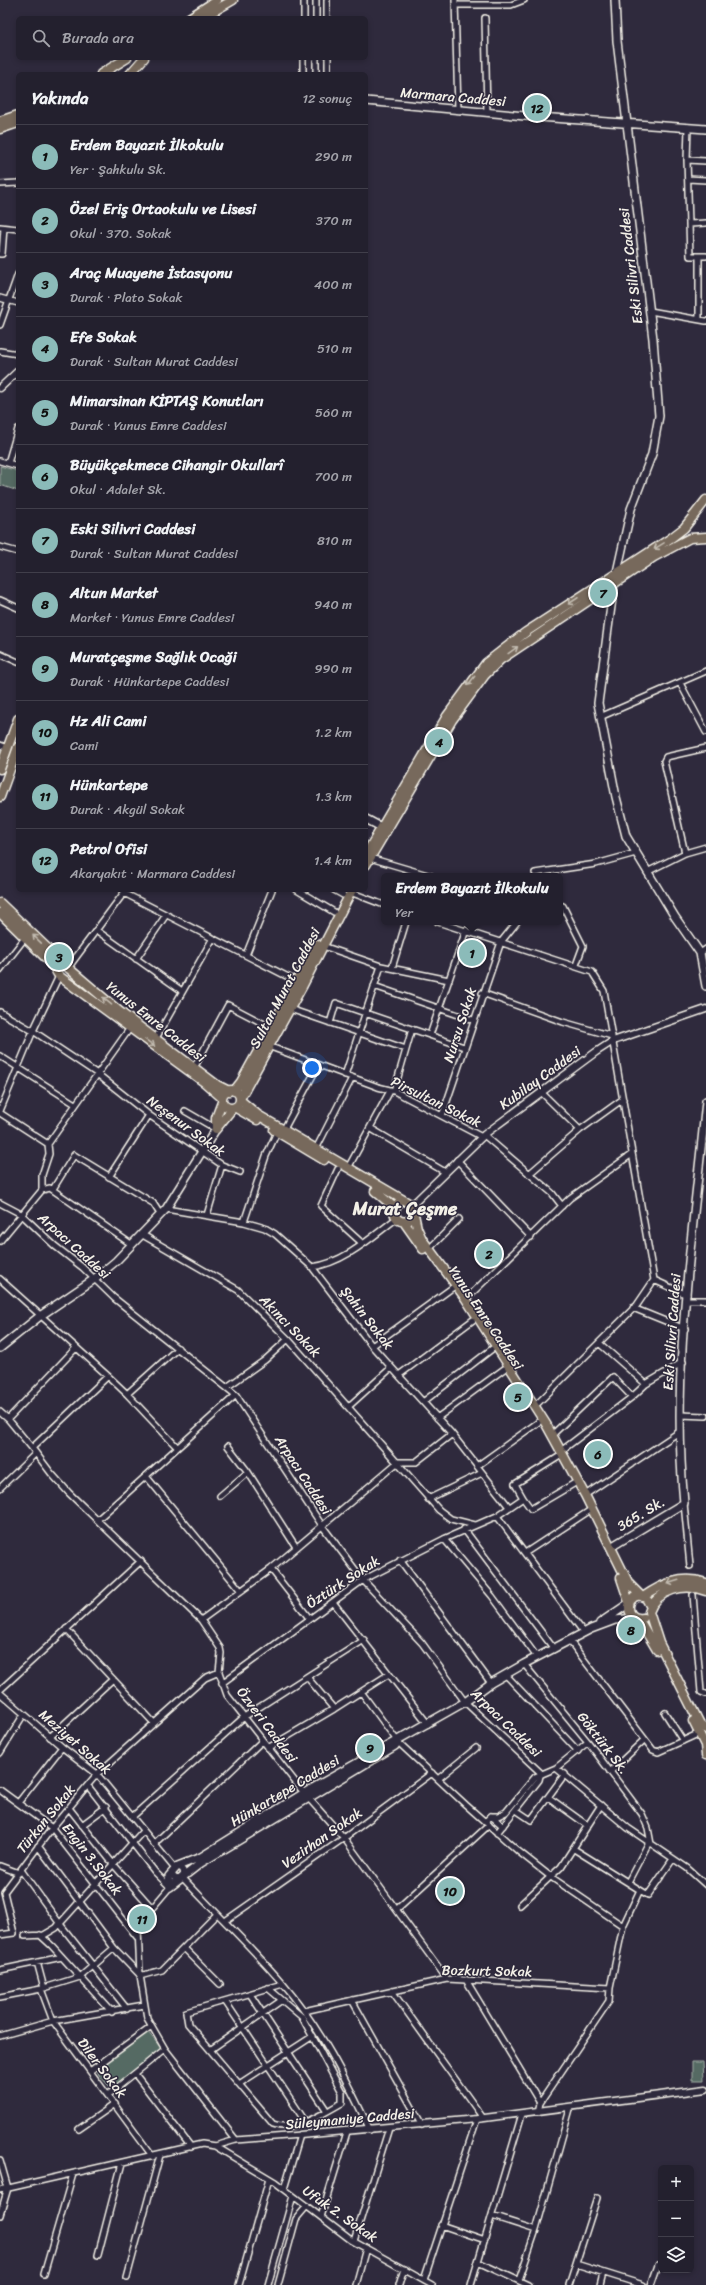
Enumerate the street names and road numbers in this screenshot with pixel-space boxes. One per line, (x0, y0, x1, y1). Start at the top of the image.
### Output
street label: Marmara Caddesi (399, 80, 508, 114)
street label: Eski Silivri Caddesi (611, 205, 651, 326)
street label: Sultan Murat Caddesi (243, 922, 328, 1053)
street label: Yunus Emre Caddesi (100, 975, 212, 1070)
street label: Nursu Sokak (436, 983, 484, 1066)
street label: Kubilay Caddesi (494, 1039, 587, 1117)
street label: Pirsultan Sokak (386, 1069, 486, 1135)
street label: Neşenur Sokak (141, 1089, 231, 1164)
street label: Arpacı Caddesi (31, 1206, 117, 1287)
street label: Yunus Emre Caddesi (442, 1261, 531, 1376)
street label: Eski Silivri Caddesi (655, 1272, 689, 1391)
street label: Şahin Sokak (334, 1280, 401, 1356)
street label: Akıncı Sokak (252, 1288, 327, 1364)
street label: Arpacı Caddesi (267, 1429, 339, 1521)
street label: 365. Sk. (612, 1490, 670, 1538)
street label: Öztürk Sokak (301, 1549, 385, 1615)
street label: Özveri Caddesi (230, 1682, 305, 1769)
street label: Arpacı Caddesi (464, 1682, 548, 1764)
street label: Meziyet Sokak (33, 1703, 118, 1781)
street label: Göktürk Sk. (570, 1706, 636, 1780)
street label: Hünkartepe Caddesi (225, 1748, 346, 1834)
street label: Türkan Sokak (10, 1778, 82, 1859)
street label: Vezirhan Sokak (276, 1801, 368, 1875)
street label: Engin 3.Sokak (55, 1817, 129, 1901)
street label: Bozkurt Sokak (441, 1958, 533, 1984)
street label: Diler Sokak (71, 2032, 134, 2104)
street label: Süleymaniye Caddesi (284, 2101, 417, 2137)
street label: Ufuk 2. Sokak (297, 2179, 384, 2250)

